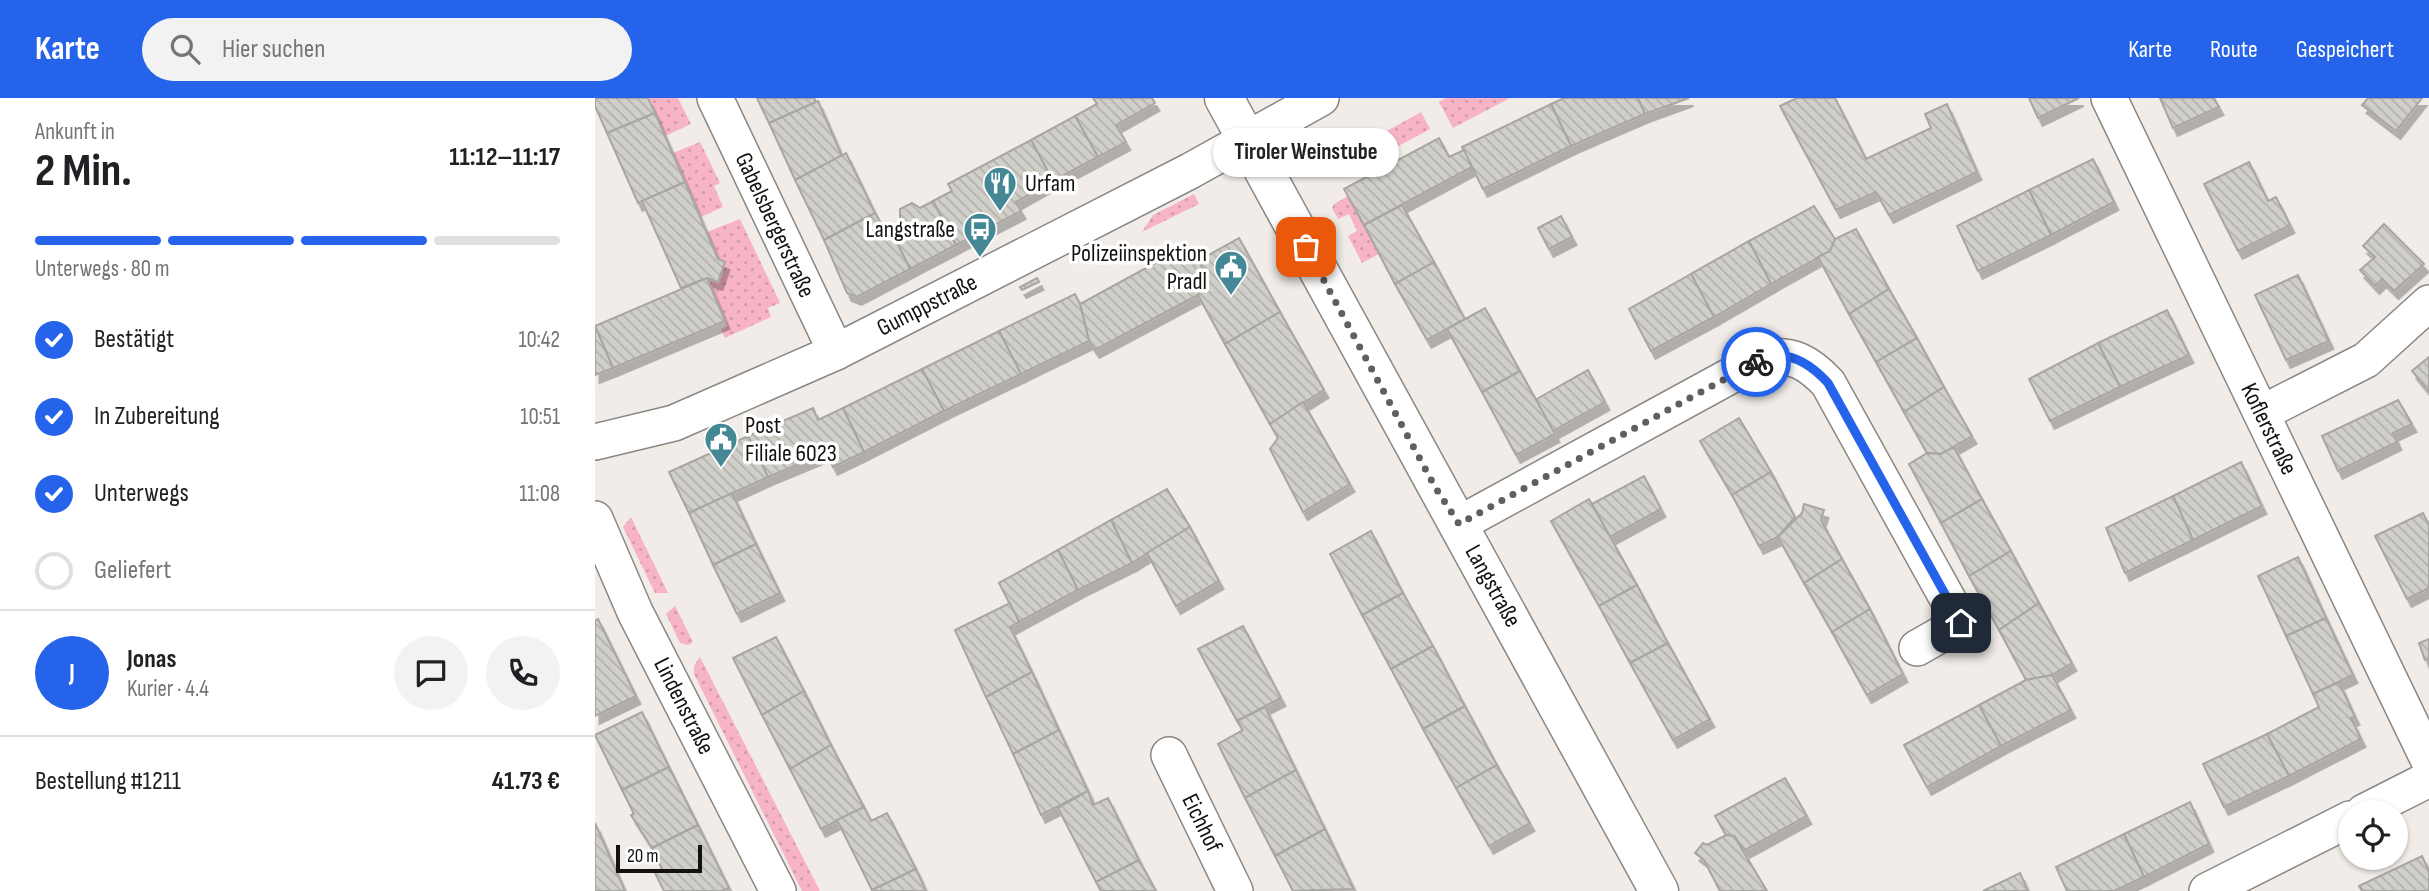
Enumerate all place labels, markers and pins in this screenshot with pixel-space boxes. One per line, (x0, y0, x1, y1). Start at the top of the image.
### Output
callout: Tiroler Weinstube (1213, 128, 1399, 177)
restaurant icon: Urfam (981, 164, 1019, 213)
place label: Urfam (1025, 169, 1075, 198)
bus stop icon: Langstraße (961, 210, 999, 259)
place label: Langstraße (866, 215, 955, 244)
pin (1276, 217, 1336, 277)
place label: Polizeiinspektion Pradl (1071, 239, 1207, 296)
public building icon: Polizeiinspektion Pradl (1212, 248, 1250, 297)
place label: Post Filiale 6023 (745, 411, 837, 468)
public building icon: Post Filiale 6023 (702, 420, 740, 469)
pin (1931, 593, 1991, 653)

